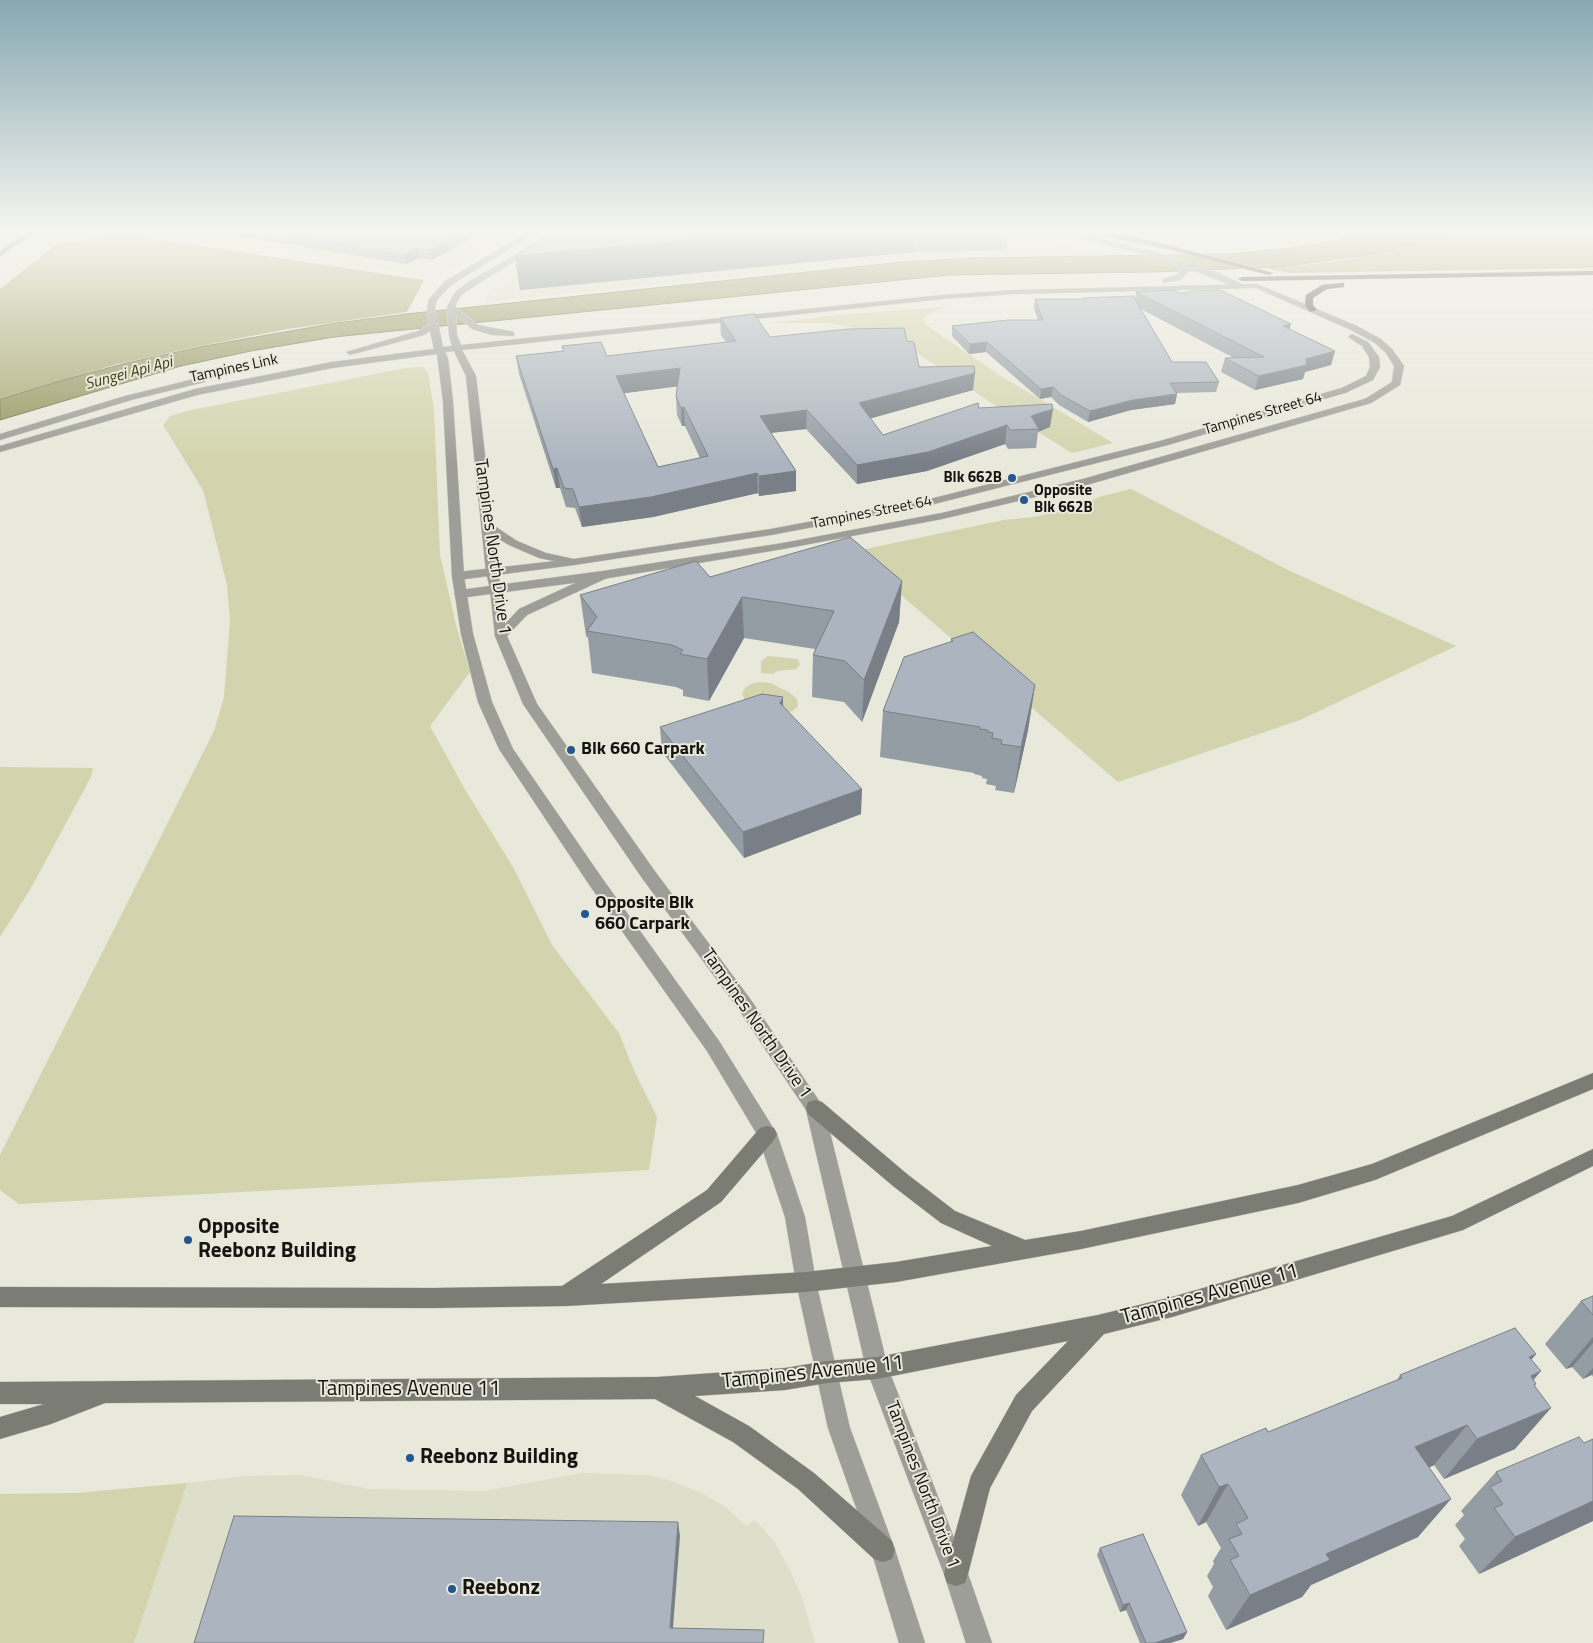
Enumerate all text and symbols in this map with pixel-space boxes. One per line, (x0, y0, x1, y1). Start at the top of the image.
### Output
street label: Tampines Link (188, 351, 280, 387)
water label: Sungei Api Api (83, 353, 175, 395)
street label: Tampines Street 64 (1202, 388, 1324, 440)
street label: Tampines North Drive 1 (469, 458, 515, 636)
place label: Blk 662B (943, 469, 1002, 487)
marker: Blk 662B (1006, 472, 1018, 484)
place label: Opposite Blk 662B (1034, 482, 1093, 517)
street label: Tampines Street 64 (810, 492, 934, 534)
marker: Opposite Blk 662B (1018, 494, 1030, 506)
place label: Blk 660 Carpark (581, 739, 705, 761)
marker: Blk 660 Carpark (565, 744, 577, 756)
place label: Opposite Blk 660 Carpark (595, 893, 694, 936)
marker: Opposite Blk 660 Carpark (579, 908, 591, 920)
street label: Tampines North Drive 1 (696, 945, 816, 1103)
place label: Opposite Reebonz Building (198, 1215, 356, 1265)
marker: Opposite Reebonz Building (182, 1234, 194, 1246)
street label: Tampines Avenue 11 (1118, 1259, 1302, 1331)
street label: Tampines Avenue 11 (721, 1351, 905, 1395)
street label: Tampines Avenue 11 (317, 1377, 501, 1403)
street label: Tampines North Drive 1 (880, 1398, 964, 1572)
place label: Reebonz Building (420, 1445, 578, 1471)
marker: Reebonz Building (404, 1452, 416, 1464)
place label: Reebonz (462, 1576, 540, 1602)
marker: Reebonz (446, 1583, 458, 1595)

